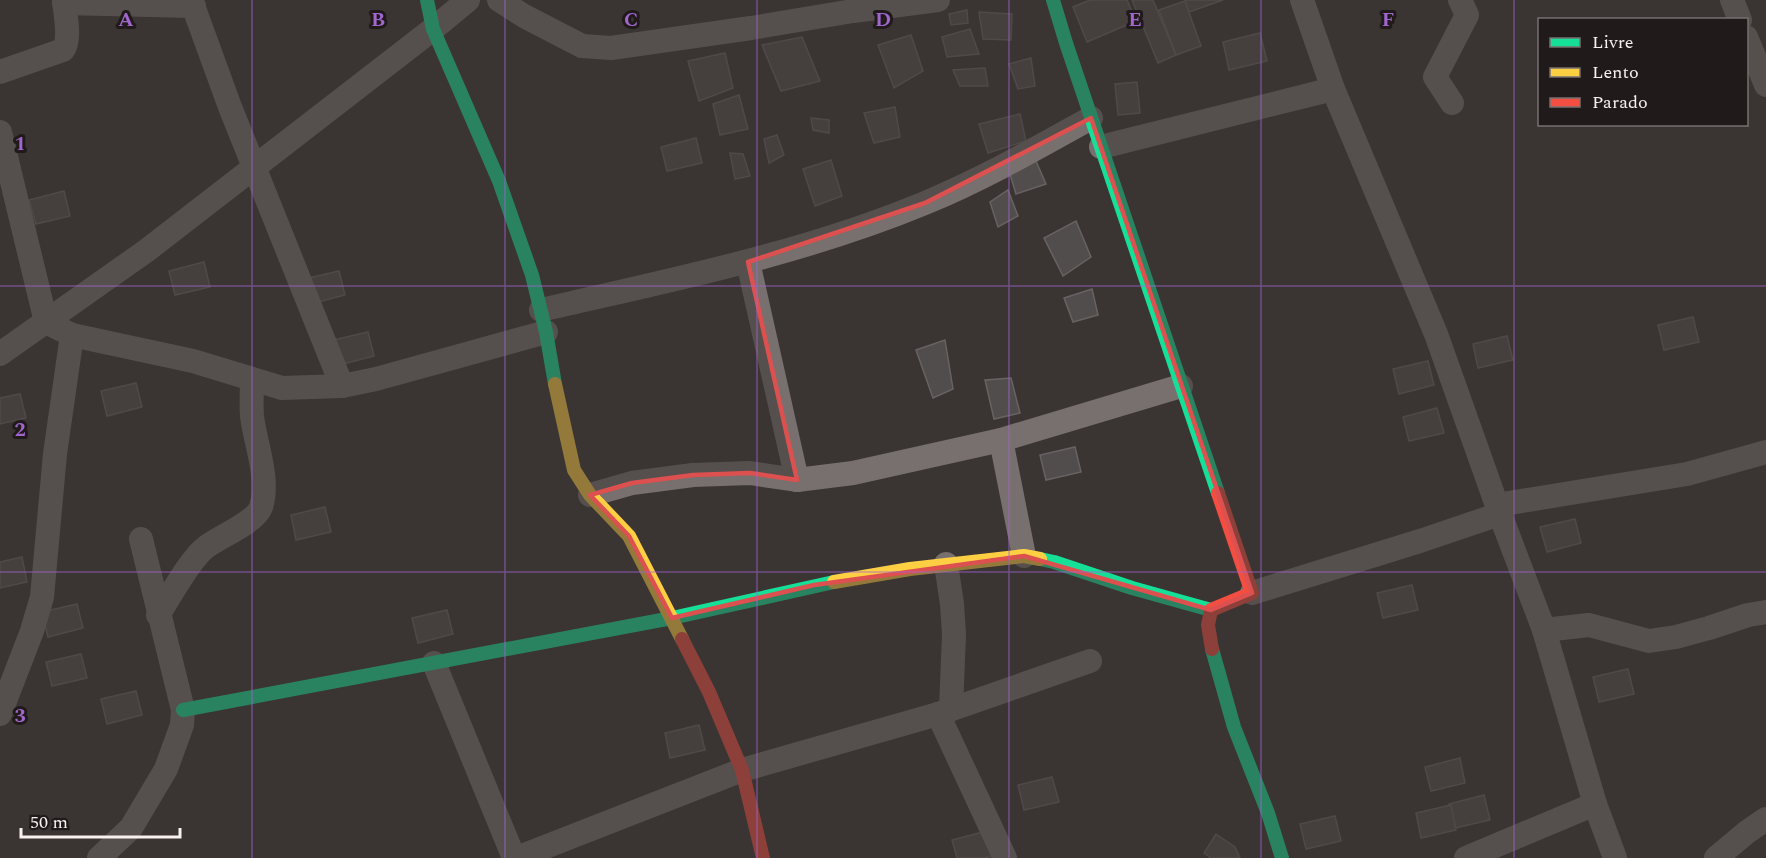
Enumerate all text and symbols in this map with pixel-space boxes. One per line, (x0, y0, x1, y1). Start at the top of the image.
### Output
text: A (118, 5, 134, 35)
text: B (371, 5, 385, 35)
text: C (624, 5, 638, 35)
text: D (875, 5, 891, 35)
text: E (1128, 5, 1142, 35)
text: F (1382, 5, 1394, 35)
legend (1538, 18, 1748, 126)
text: Livre (1592, 29, 1634, 56)
text: Lento (1592, 59, 1639, 86)
text: Parado (1592, 89, 1648, 116)
text: 1 (14, 129, 26, 159)
text: 2 (14, 415, 26, 445)
text: 3 (14, 701, 26, 731)
scale bar (21, 801, 180, 839)
text: 50 m (30, 809, 68, 836)

